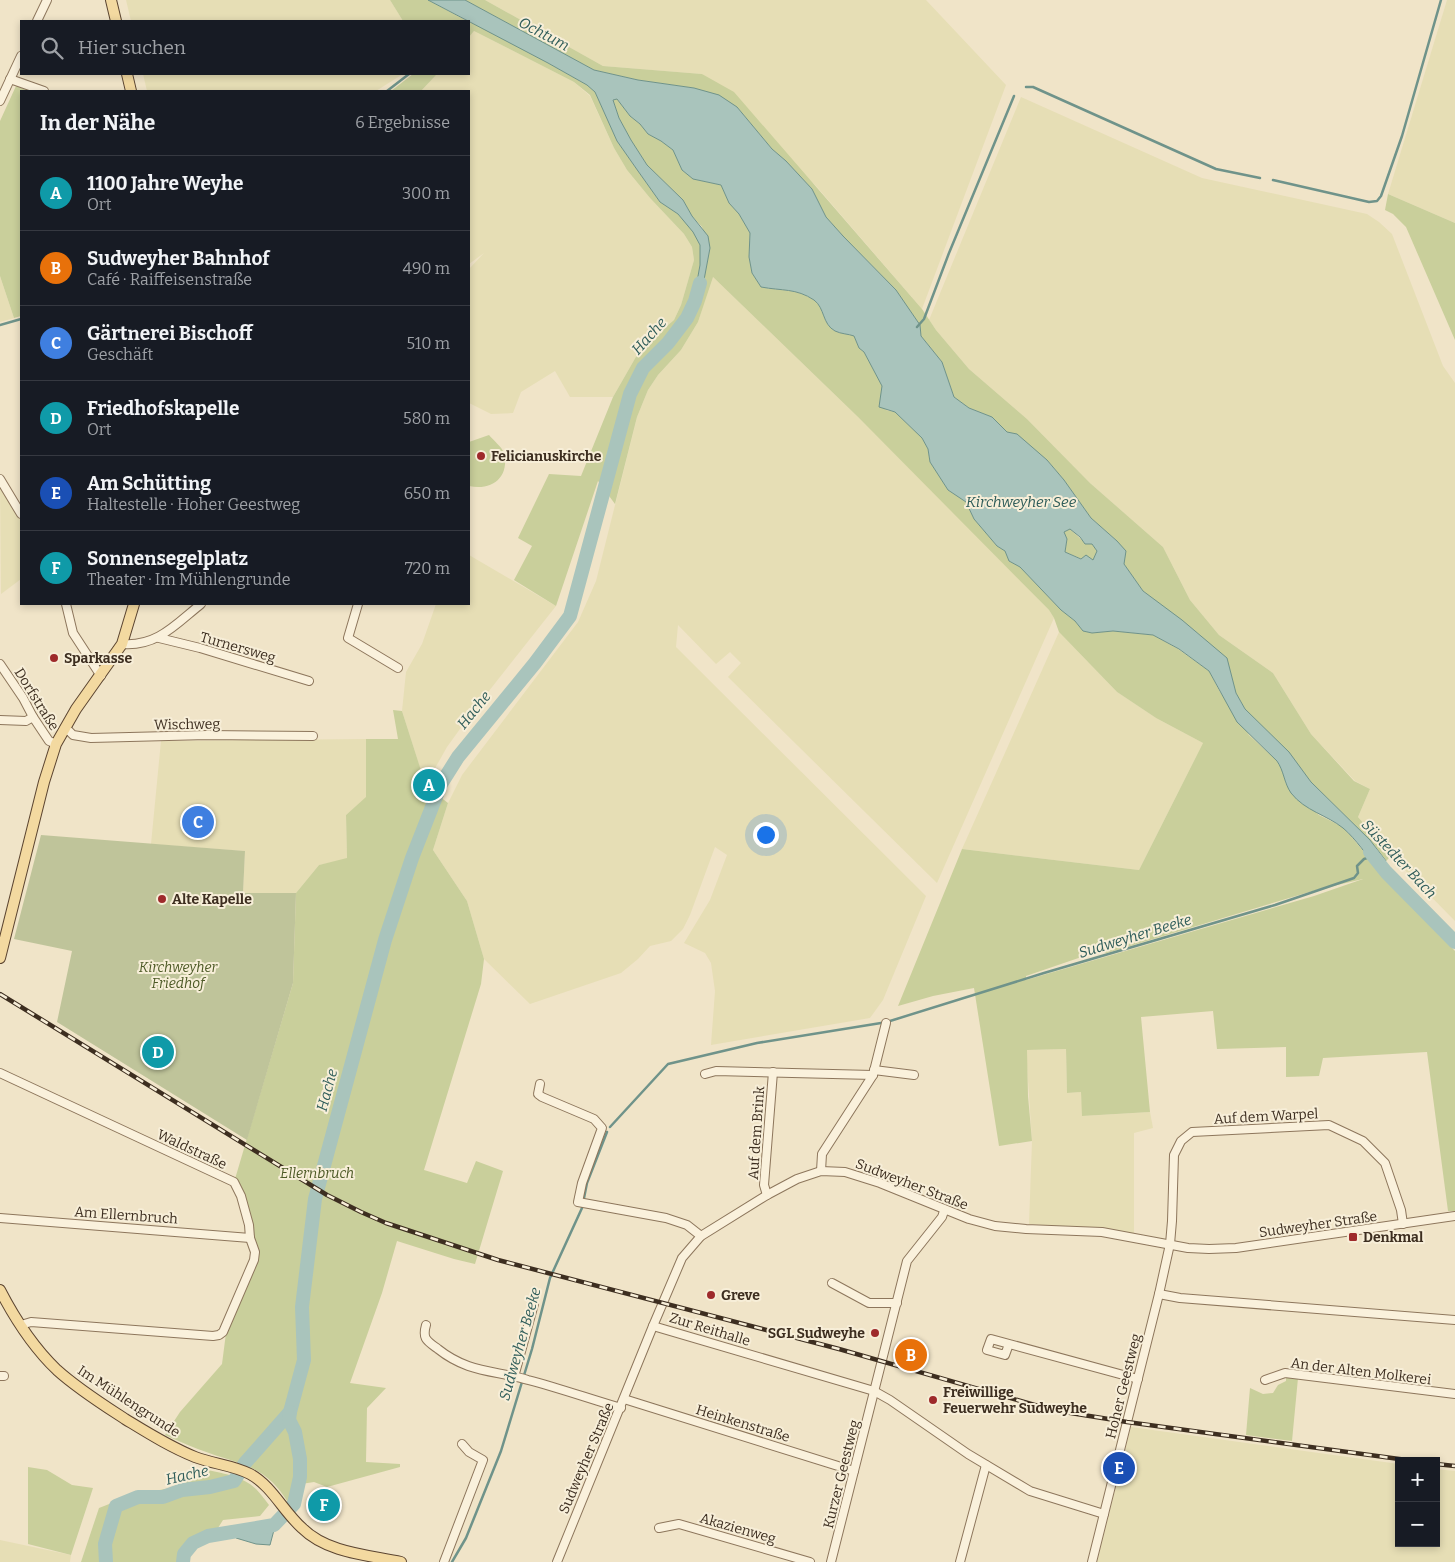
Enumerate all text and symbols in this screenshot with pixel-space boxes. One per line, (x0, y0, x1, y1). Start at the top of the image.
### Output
water label: Ochtum (516, 13, 572, 55)
search box (20, 20, 470, 75)
icon: search (38, 34, 66, 62)
text: Hier suchen (78, 36, 186, 59)
text: In der Nähe (40, 110, 155, 136)
text: 6 Ergebnisse (355, 113, 450, 132)
text: 1100 Jahre Weyhe (87, 172, 244, 195)
text: A (50, 184, 62, 203)
text: 300 m (402, 184, 450, 203)
text: Ort (87, 195, 112, 214)
text: Sudweyher Bahnhof (87, 247, 269, 270)
text: B (51, 259, 61, 278)
text: 490 m (403, 259, 450, 278)
text: Café · Raiffeisenstraße (87, 270, 252, 289)
water label: Hache (628, 314, 670, 358)
text: Gärtnerei Bischoff (87, 322, 253, 345)
text: C (51, 334, 61, 353)
text: 510 m (406, 334, 450, 353)
text: Geschäft (87, 345, 153, 364)
text: Friedhofskapelle (87, 397, 239, 420)
text: D (50, 409, 62, 428)
text: 580 m (403, 409, 450, 428)
text: Ort (87, 420, 112, 439)
place label: Felicianuskirche (491, 448, 602, 465)
marker: Felicianuskirche (475, 450, 487, 462)
text: Am Schütting (87, 472, 211, 495)
text: E (51, 484, 61, 503)
text: 650 m (404, 484, 450, 503)
water label: Kirchweyher See (966, 493, 1077, 511)
text: Haltestelle · Hoher Geestweg (87, 495, 300, 514)
text: Sonnensegelplatz (87, 547, 248, 570)
text: F (52, 559, 61, 578)
text: 720 m (405, 559, 450, 578)
text: Theater · Im Mühlengrunde (87, 570, 291, 589)
street label: Turnersweg (198, 629, 278, 666)
place label: Sparkasse (64, 650, 132, 667)
marker: Sparkasse (48, 652, 60, 664)
street label: Dorfstraße (11, 665, 63, 734)
water label: Hache (453, 687, 495, 733)
street label: Wischweg (154, 715, 220, 734)
pin: A (413, 766, 445, 804)
pin: C (182, 803, 214, 841)
water label: Süstedter Bach (1358, 816, 1440, 902)
your location (753, 822, 779, 848)
place label: Alte Kapelle (172, 891, 252, 908)
marker: Alte Kapelle (156, 893, 168, 905)
water label: Sudweyher Beeke (1076, 910, 1194, 962)
park label: Kirchweyher Friedhof (139, 959, 218, 992)
pin: D (142, 1033, 174, 1071)
water label: Hache (313, 1066, 341, 1113)
street label: Auf dem Brink (745, 1086, 768, 1180)
street label: Auf dem Warpel (1213, 1105, 1319, 1128)
street label: Waldstraße (154, 1126, 229, 1173)
street label: Sudweyher Straße (853, 1155, 970, 1214)
park label: Ellernbruch (280, 1165, 354, 1182)
street label: Am Ellernbruch (74, 1203, 179, 1228)
street label: Sudweyher Straße (1258, 1208, 1378, 1241)
place label: Denkmal (1363, 1229, 1424, 1246)
marker: Denkmal (1347, 1231, 1359, 1243)
water label: Sudweyher Beeke (495, 1285, 545, 1403)
place label: Greve (721, 1287, 760, 1304)
marker: Greve (705, 1289, 717, 1301)
street label: Zur Reithalle (667, 1309, 752, 1350)
place label: SGL Sudweyhe (768, 1325, 865, 1342)
marker: SGL Sudweyhe (869, 1327, 881, 1339)
street label: Hoher Geestweg (1102, 1332, 1145, 1441)
pin: B (895, 1336, 927, 1374)
street label: An der Alten Molkerei (1290, 1354, 1432, 1389)
street label: Im Mühlengrunde (74, 1362, 183, 1441)
place label: Freiwillige Feuerwehr Sudweyhe (943, 1384, 1087, 1417)
marker: Freiwillige Feuerwehr Sudweyhe (927, 1394, 939, 1406)
street label: Sudweyher Straße (555, 1400, 618, 1516)
street label: Heinkenstraße (694, 1401, 792, 1446)
street label: Kurzer Geestweg (820, 1418, 863, 1530)
pin: E (1103, 1449, 1135, 1487)
map controls (1395, 1457, 1440, 1547)
button: + (1395, 1457, 1440, 1502)
water label: Hache (164, 1461, 211, 1489)
pin: F (308, 1486, 340, 1524)
button: − (1395, 1502, 1440, 1547)
street label: Akazienweg (698, 1509, 778, 1548)

